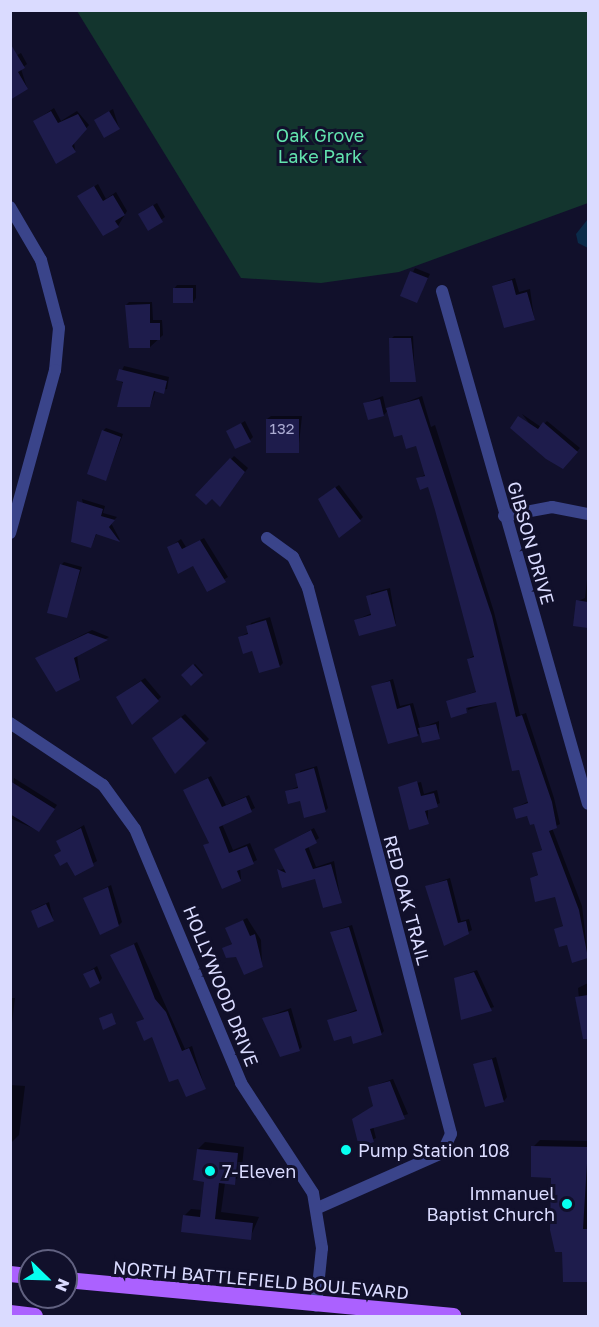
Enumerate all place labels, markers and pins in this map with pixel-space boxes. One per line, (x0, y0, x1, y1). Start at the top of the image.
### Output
place label: Pump Station 108 (358, 1139, 510, 1161)
marker: Pump Station 108 (339, 1143, 353, 1157)
place label: 7-Eleven (222, 1160, 296, 1182)
marker: 7-Eleven (203, 1164, 217, 1178)
place label: Immanuel Baptist Church (427, 1183, 555, 1226)
marker: Immanuel Baptist Church (560, 1197, 574, 1211)

